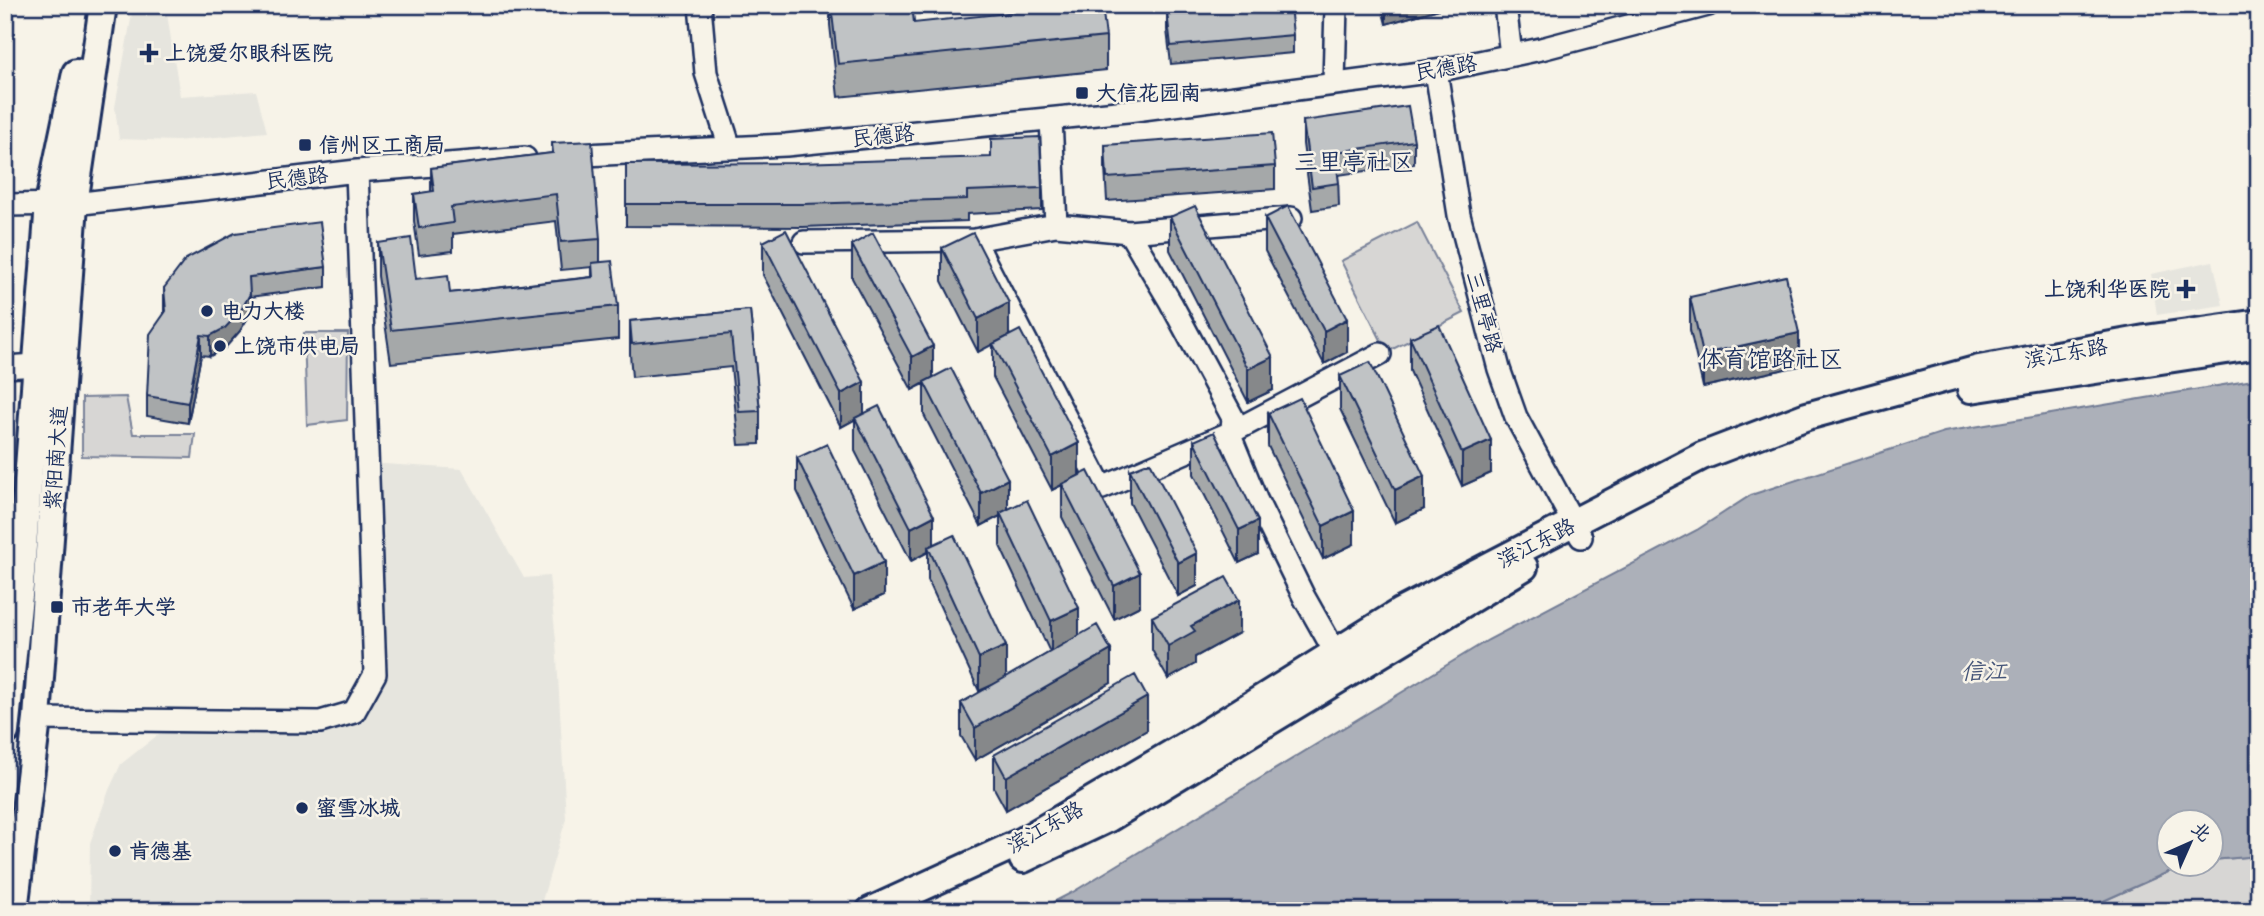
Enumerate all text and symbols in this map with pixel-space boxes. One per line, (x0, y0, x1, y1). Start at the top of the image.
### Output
place label: 上饶爱尔眼科医院 (165, 39, 333, 67)
marker: 上饶爱尔眼科医院 (139, 43, 159, 63)
street label: 民德路 (1413, 49, 1479, 87)
place label: 大信花园南 (1096, 79, 1201, 107)
marker: 大信花园南 (1074, 85, 1090, 101)
street label: 民德路 (850, 119, 916, 153)
place label: 信州区工商局 (319, 131, 445, 159)
marker: 信州区工商局 (297, 137, 313, 153)
district label: 三里亭社区 (1294, 146, 1414, 178)
street label: 民德路 (264, 160, 330, 196)
street label: 三里亭路 (1460, 268, 1508, 356)
place label: 上饶利华医院 (2044, 275, 2170, 303)
marker: 上饶利华医院 (2176, 279, 2196, 299)
place label: 电力大楼 (221, 297, 305, 325)
marker: 电力大楼 (199, 303, 215, 319)
place label: 上饶市供电局 (234, 332, 360, 360)
street label: 滨江东路 (2022, 332, 2110, 374)
marker: 上饶市供电局 (212, 338, 228, 354)
district label: 体育馆路社区 (1699, 343, 1843, 375)
street label: 紫阳南大道 (38, 405, 74, 511)
street label: 滨江东路 (1492, 511, 1580, 575)
place label: 市老年大学 (71, 593, 176, 621)
marker: 市老年大学 (49, 599, 65, 615)
water label: 信江 (1961, 656, 2008, 686)
place label: 蜜雪冰城 (316, 794, 400, 822)
street label: 滨江东路 (1001, 794, 1089, 860)
marker: 蜜雪冰城 (294, 800, 310, 816)
north arrow (2156, 808, 2226, 878)
text: 北 (2186, 816, 2217, 847)
place label: 肯德基 (129, 837, 192, 865)
marker: 肯德基 (107, 843, 123, 859)

